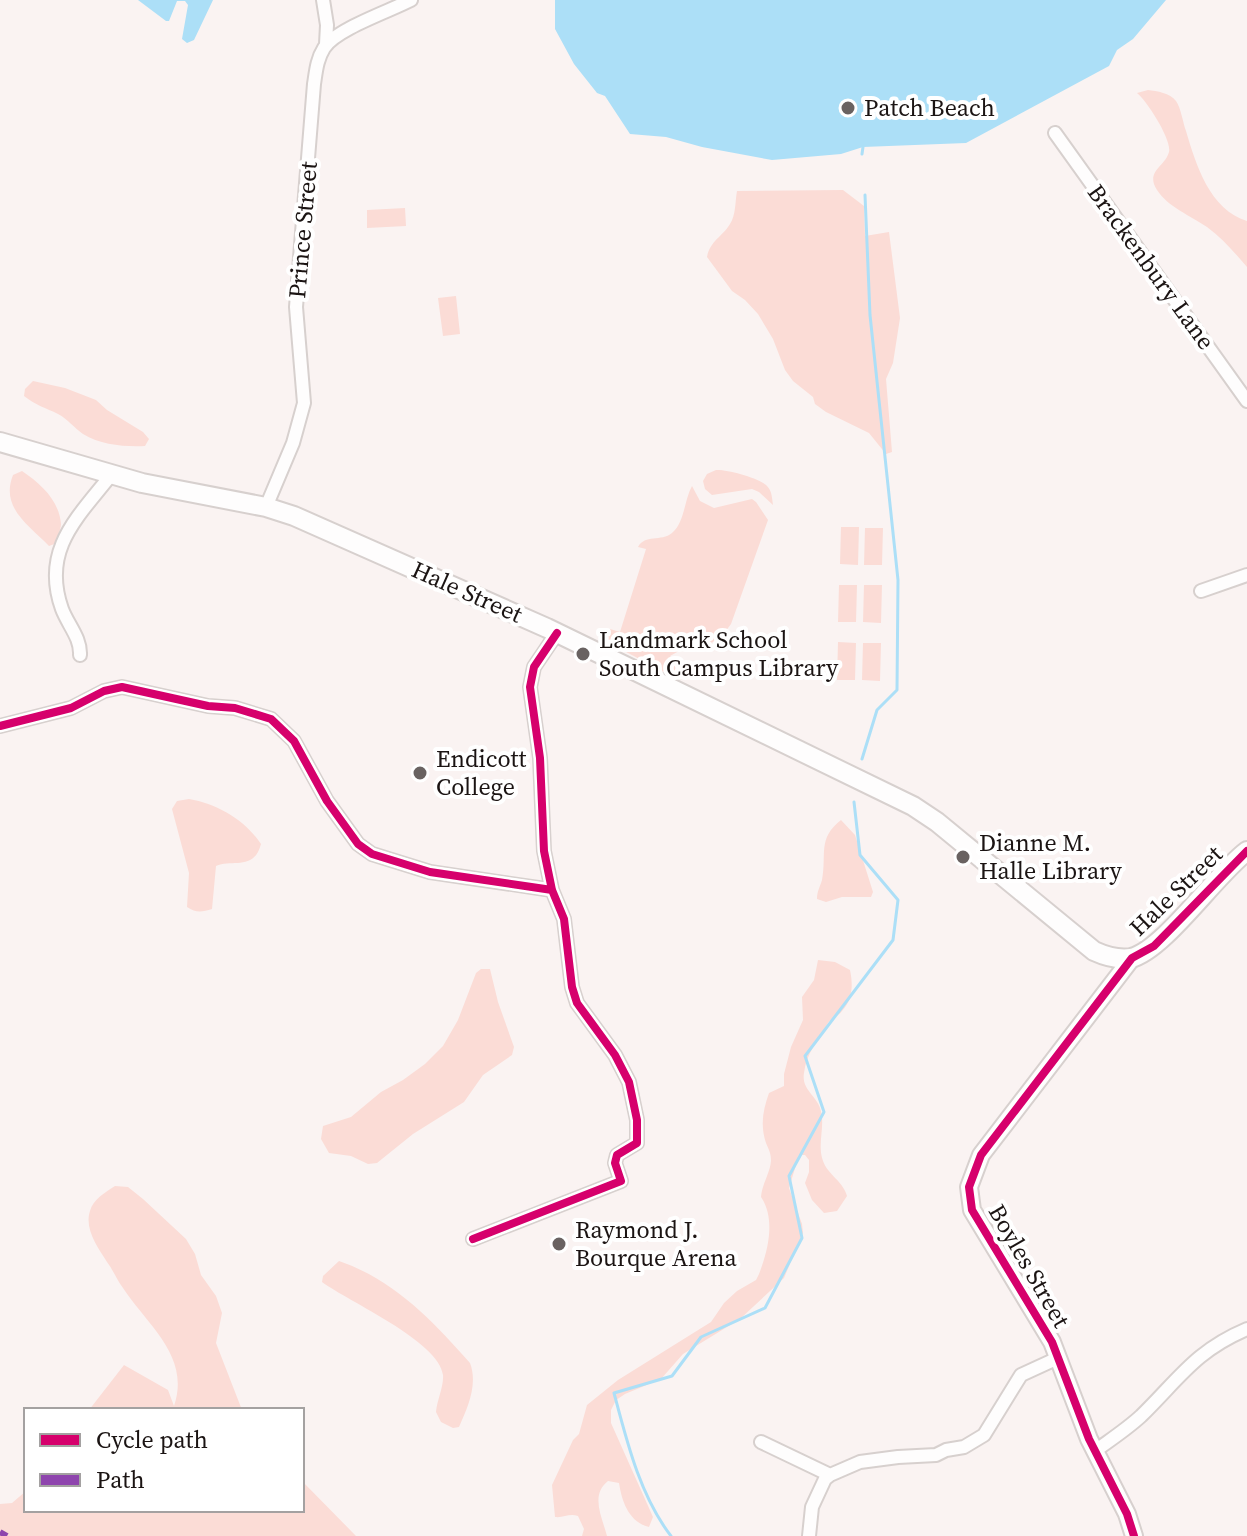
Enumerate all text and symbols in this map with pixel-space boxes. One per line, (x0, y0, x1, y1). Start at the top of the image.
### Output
place label: Patch Beach (864, 91, 995, 124)
marker: Patch Beach (839, 99, 857, 117)
street label: Prince Street (280, 160, 325, 300)
street label: Brackenbury Lane (1080, 177, 1223, 356)
street label: Hale Street (407, 553, 528, 631)
place label: Landmark School South Campus Library (599, 623, 839, 684)
marker: Landmark School South Campus Library (574, 645, 592, 663)
place label: Endicott College (436, 742, 526, 803)
marker: Endicott College (411, 764, 429, 782)
place label: Dianne M. Halle Library (979, 826, 1122, 887)
street label: Hale Street (1122, 838, 1230, 943)
marker: Dianne M. Halle Library (954, 848, 972, 866)
street label: Boyles Street (981, 1198, 1078, 1334)
place label: Raymond J. Bourque Arena (575, 1213, 738, 1274)
marker: Raymond J. Bourque Arena (550, 1235, 568, 1253)
legend (24, 1408, 304, 1512)
text: Cycle path (96, 1423, 208, 1456)
text: Path (96, 1463, 145, 1496)

